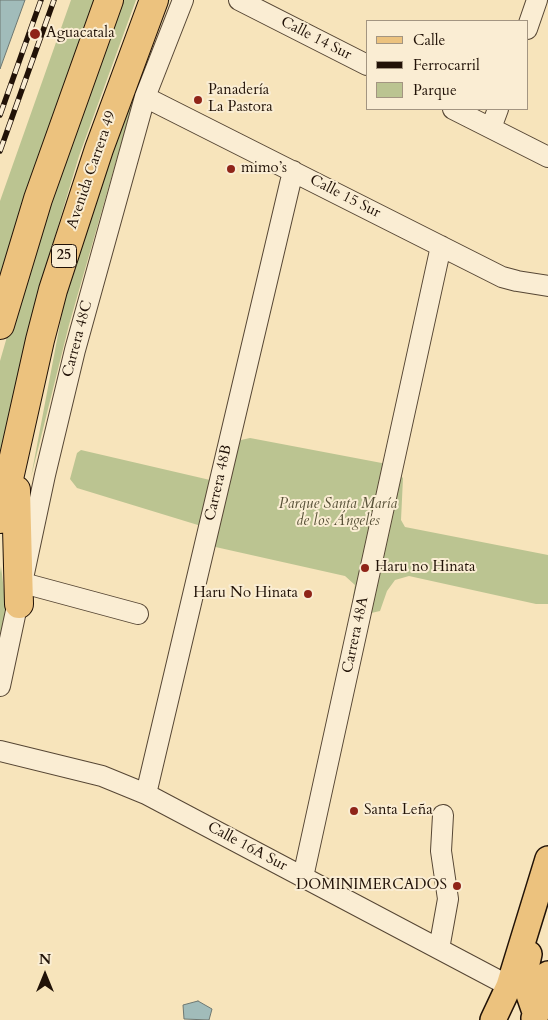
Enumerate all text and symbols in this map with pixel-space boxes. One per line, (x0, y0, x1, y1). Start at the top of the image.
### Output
street label: Calle 14 Sur (278, 13, 354, 65)
legend (366, 20, 528, 110)
place label: Aguacatala (46, 25, 115, 43)
marker: Aguacatala (28, 27, 42, 41)
text: Calle (413, 30, 445, 50)
text: Ferrocarril (413, 55, 480, 75)
text: Parque (413, 80, 457, 100)
place label: Panadería La Pastora (208, 82, 273, 117)
marker: Panadería La Pastora (192, 94, 204, 106)
street label: Avenida Carrera 49 (63, 109, 121, 231)
place label: mimo’s (241, 160, 287, 178)
marker: mimo’s (225, 163, 237, 175)
street label: Calle 15 Sur (307, 171, 383, 223)
road number: 25 (52, 245, 76, 268)
street label: Carrera 48C (59, 299, 97, 379)
street label: Carrera 48B (202, 443, 236, 523)
park label: Parque Santa María de los Ángeles (279, 496, 397, 531)
place label: Haru no Hinata (375, 559, 475, 577)
marker: Haru no Hinata (359, 562, 371, 574)
place label: Haru No Hinata (193, 585, 298, 603)
marker: Haru No Hinata (302, 588, 314, 600)
street label: Carrera 48A (339, 595, 373, 675)
place label: Santa Leña (364, 802, 433, 820)
marker: Santa Leña (348, 805, 360, 817)
street label: Calle 16A Sur (204, 818, 290, 876)
place label: DOMINIMERCADOS (296, 877, 447, 895)
marker: DOMINIMERCADOS (451, 880, 463, 892)
north arrow (20, 950, 70, 1000)
text: N (39, 950, 51, 969)

